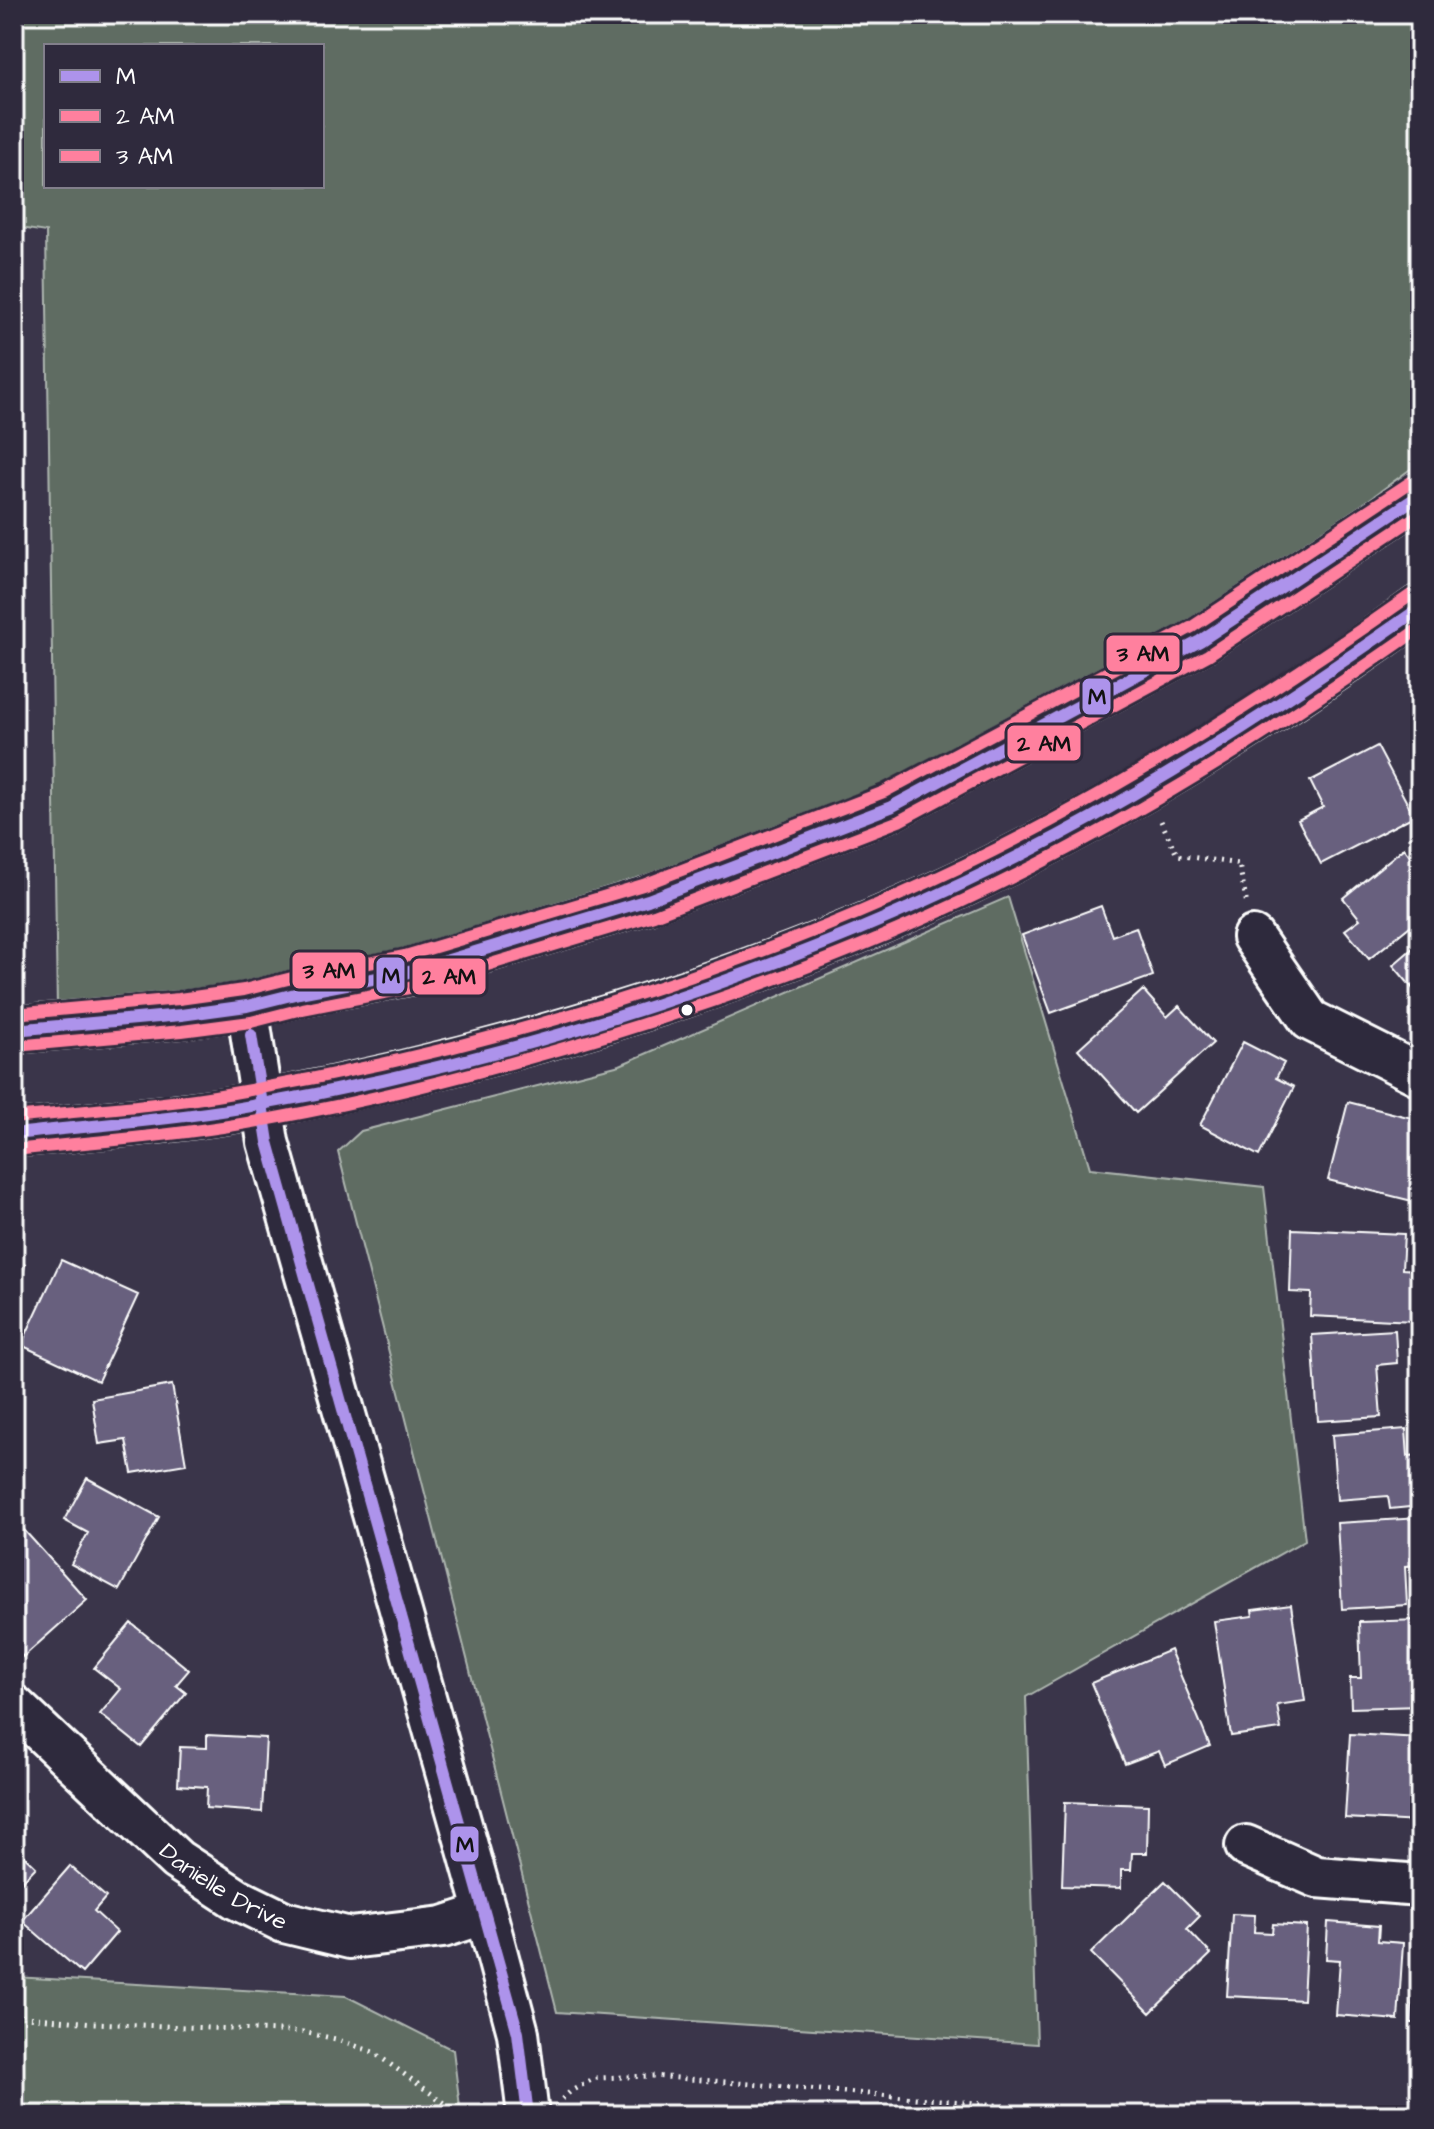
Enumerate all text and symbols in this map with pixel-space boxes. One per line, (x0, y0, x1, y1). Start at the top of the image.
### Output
legend (44, 44, 324, 188)
text: M (116, 60, 136, 94)
text: 2 AM (116, 100, 175, 134)
text: 3 AM (116, 140, 173, 174)
line badge: 3 AM (1105, 634, 1181, 673)
text: 3 AM (1116, 639, 1169, 670)
line badge: M (1081, 677, 1112, 716)
text: M (1088, 682, 1106, 713)
line badge: 2 AM (1006, 724, 1082, 762)
text: 2 AM (1016, 729, 1071, 760)
line badge: 3 AM (291, 951, 367, 990)
text: 3 AM (302, 956, 355, 987)
line badge: M (375, 956, 406, 995)
line badge: 2 AM (411, 957, 487, 996)
text: M (382, 961, 400, 992)
text: 2 AM (421, 962, 476, 993)
unlabelled marker (679, 1002, 695, 1018)
line badge: M (449, 1825, 480, 1863)
text: M (456, 1830, 474, 1861)
street label: Danielle Drive (151, 1836, 293, 1939)

